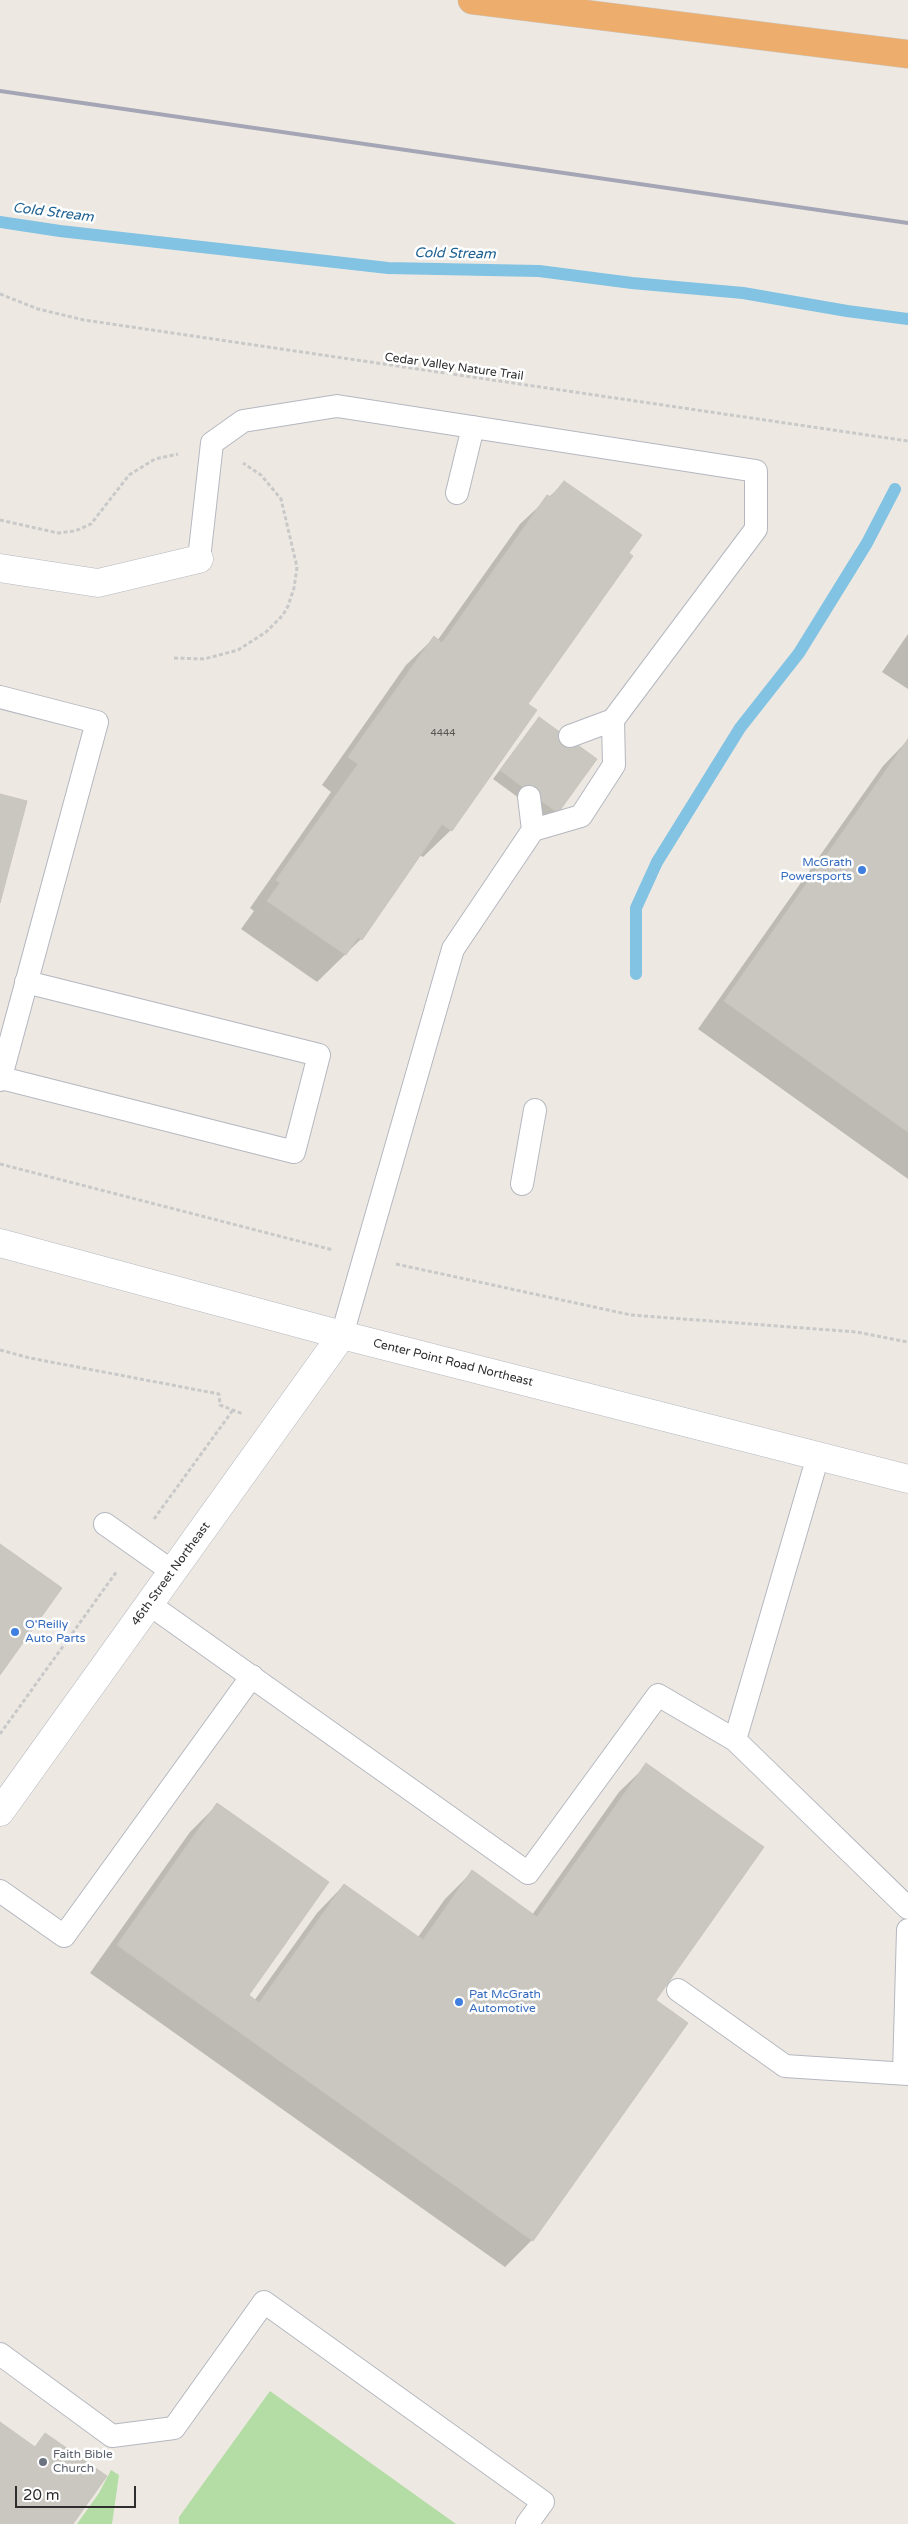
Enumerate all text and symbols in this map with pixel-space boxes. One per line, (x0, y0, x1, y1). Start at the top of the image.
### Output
water label: Cold Stream (12, 200, 94, 226)
water label: Cold Stream (414, 245, 496, 263)
street label: Cedar Valley Nature Trail (384, 350, 524, 384)
house number: 4444 (430, 727, 456, 739)
place label: McGrath Powersports (781, 856, 852, 884)
marker: McGrath Powersports (856, 864, 868, 876)
street label: Center Point Road Northeast (371, 1336, 535, 1390)
street label: 46th Street Northeast (129, 1519, 213, 1629)
place label: O'Reilly Auto Parts (25, 1618, 85, 1646)
marker: O'Reilly Auto Parts (9, 1626, 21, 1638)
place label: Pat McGrath Automotive (469, 1988, 541, 2016)
marker: Pat McGrath Automotive (453, 1996, 465, 2008)
place label: Faith Bible Church (53, 2448, 113, 2476)
marker: Faith Bible Church (37, 2456, 49, 2468)
scale bar (18, 2476, 139, 2508)
text: 20 m (23, 2486, 60, 2504)

